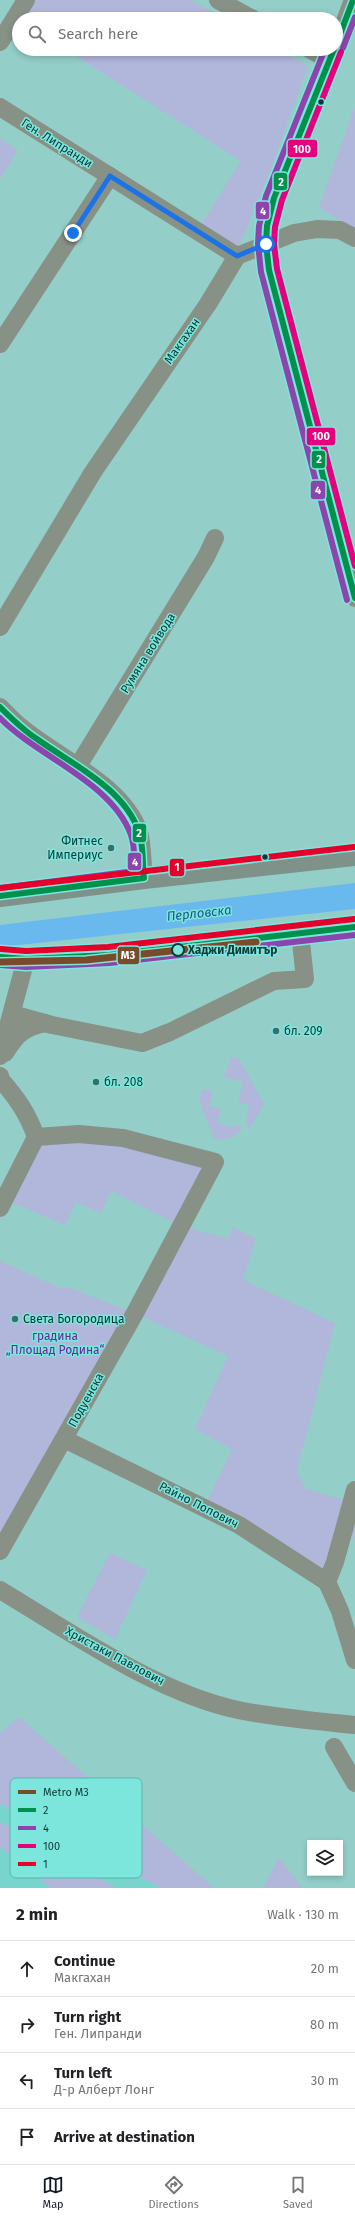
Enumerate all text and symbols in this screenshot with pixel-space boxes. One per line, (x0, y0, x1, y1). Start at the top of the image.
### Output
search box (12, 12, 343, 56)
icon: search (26, 23, 48, 45)
text: Search here (58, 25, 138, 43)
unlabelled marker (316, 97, 326, 107)
street label: Ген. Липранди (19, 116, 95, 170)
line badge: 100 (287, 139, 318, 158)
text: 100 (293, 143, 312, 156)
line badge: 2 (273, 172, 288, 191)
text: 2 (278, 176, 284, 189)
line badge: 4 (255, 201, 270, 220)
text: 4 (260, 205, 266, 218)
route end (64, 224, 82, 242)
route start (257, 235, 275, 253)
street label: Макгахан (161, 315, 203, 367)
line badge: 100 (306, 427, 336, 446)
text: 100 (312, 430, 331, 443)
line badge: 2 (311, 450, 326, 469)
text: 2 (316, 453, 322, 466)
line badge: 4 (310, 480, 326, 500)
text: 4 (315, 484, 321, 497)
street label: Румяна войвода (118, 610, 178, 696)
line badge: 2 (132, 823, 147, 843)
text: 2 (136, 827, 142, 840)
place label: Фитнес Империус (47, 834, 103, 862)
marker: Фитнес Империус (106, 843, 116, 853)
line badge: 4 (127, 852, 142, 871)
unlabelled marker (260, 852, 270, 862)
text: 4 (132, 856, 138, 869)
line badge: 1 (169, 858, 185, 877)
text: 1 (174, 861, 180, 874)
water label: Перловска (166, 902, 232, 924)
marker: Хаджи Димитър (171, 943, 185, 957)
place label: Хаджи Димитър (187, 943, 277, 957)
line badge: M3 (117, 946, 140, 965)
text: M3 (121, 949, 135, 962)
place label: бл. 209 (284, 1024, 323, 1038)
marker: бл. 209 (271, 1026, 281, 1036)
place label: бл. 208 (104, 1075, 143, 1089)
marker: бл. 208 (91, 1077, 101, 1087)
place label: Света Богородица (23, 1312, 124, 1326)
marker: Света Богородица (10, 1314, 20, 1324)
park label: градина „Площад Родина“ (6, 1329, 104, 1357)
street label: Подуенска (65, 1371, 107, 1429)
street label: Райно Попович (157, 1479, 241, 1531)
street label: Христаки Павлович (63, 1624, 167, 1688)
legend (10, 1778, 142, 1878)
text: Metro M3 (43, 1786, 89, 1799)
text: 2 (43, 1804, 48, 1817)
text: 4 (43, 1822, 49, 1835)
text: 100 (43, 1840, 60, 1853)
map controls (307, 1840, 343, 1876)
button: layers (307, 1840, 343, 1876)
text: 1 (43, 1858, 48, 1871)
text: 2 min (16, 1904, 58, 1925)
text: Walk · 130 m (267, 1907, 339, 1922)
text: Continue (54, 1952, 115, 1970)
icon: ahead (16, 1958, 38, 1980)
text: 20 m (311, 1961, 339, 1976)
text: Макгахан (54, 1970, 111, 1985)
text: Turn right (54, 2008, 121, 2026)
icon: right (16, 2014, 38, 2036)
text: 80 m (310, 2017, 339, 2032)
text: Ген. Липранди (54, 2026, 142, 2041)
text: Turn left (54, 2064, 112, 2082)
icon: left (16, 2070, 38, 2092)
text: 30 m (311, 2073, 339, 2088)
text: Д-р Алберт Лонг (54, 2082, 154, 2097)
icon: arrive (16, 2126, 38, 2148)
text: Arrive at destination (54, 2128, 195, 2146)
tab: Map (42, 2174, 64, 2211)
tab: Directions (148, 2174, 199, 2211)
tab: Saved (283, 2174, 313, 2211)

